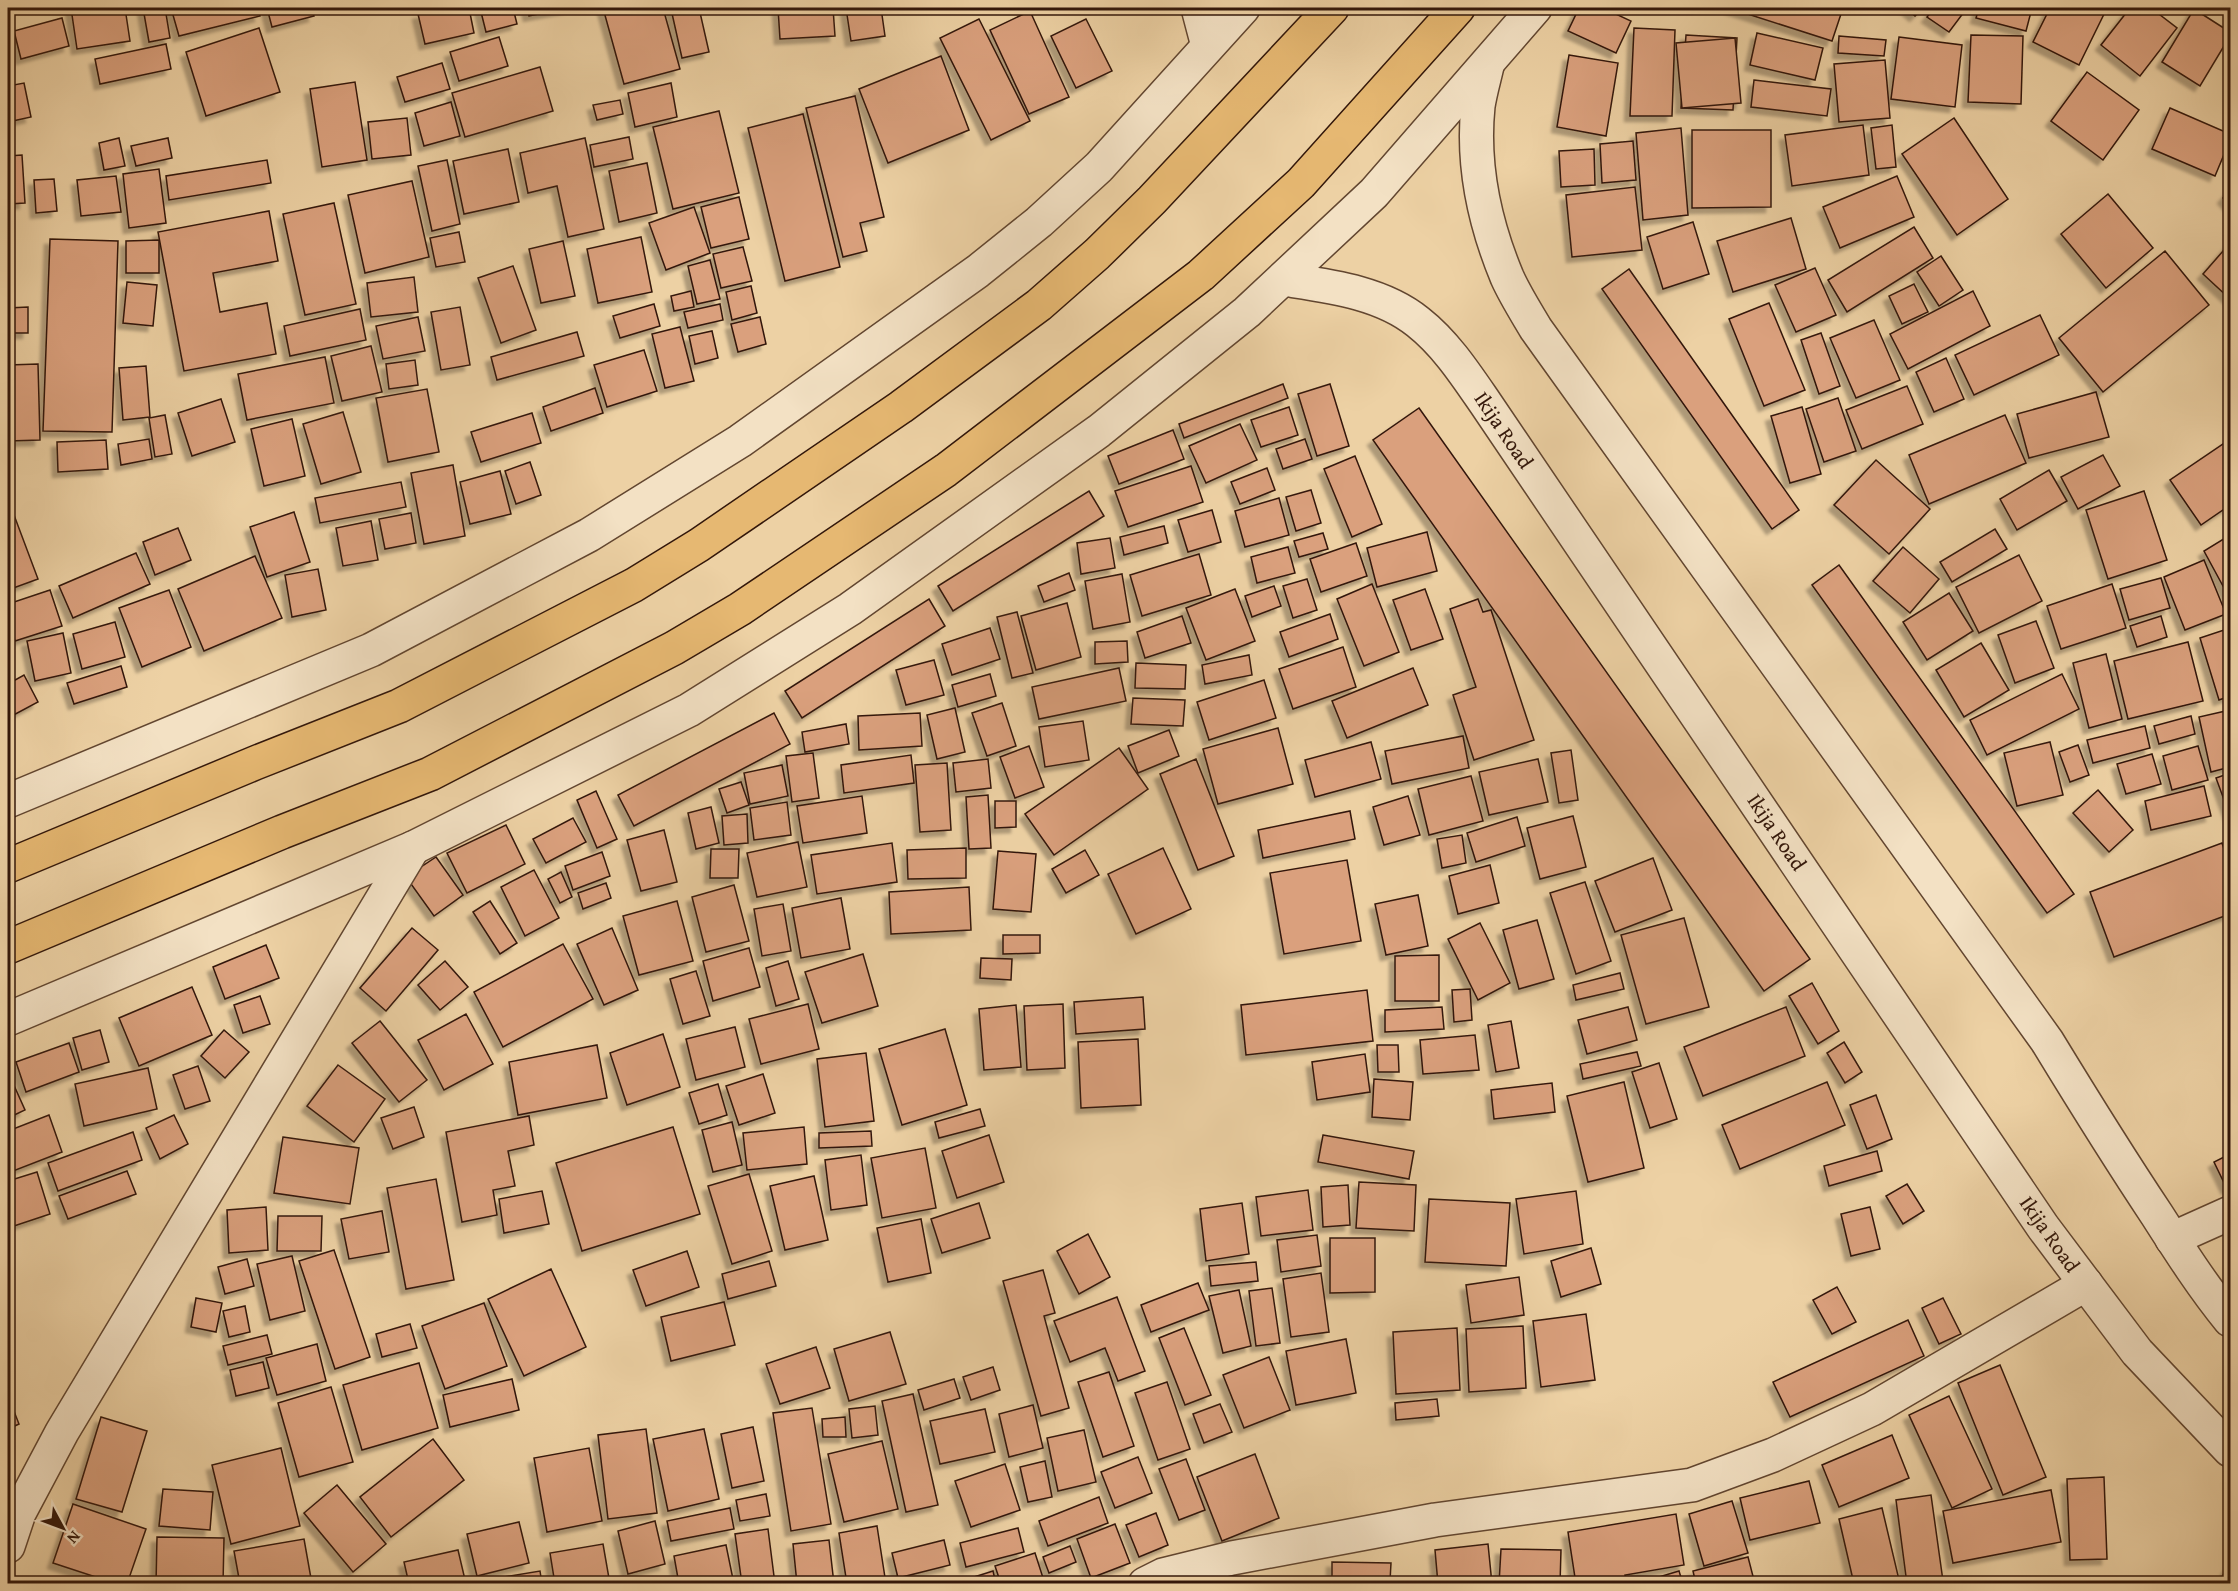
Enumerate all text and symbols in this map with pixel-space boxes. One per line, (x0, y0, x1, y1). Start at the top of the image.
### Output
street label: Ikija Road (1467, 385, 1542, 475)
street label: Ikija Road (1740, 787, 1815, 877)
street label: Ikija Road (2012, 1189, 2088, 1279)
north arrow (33, 1498, 93, 1558)
text: N (62, 1526, 87, 1550)

